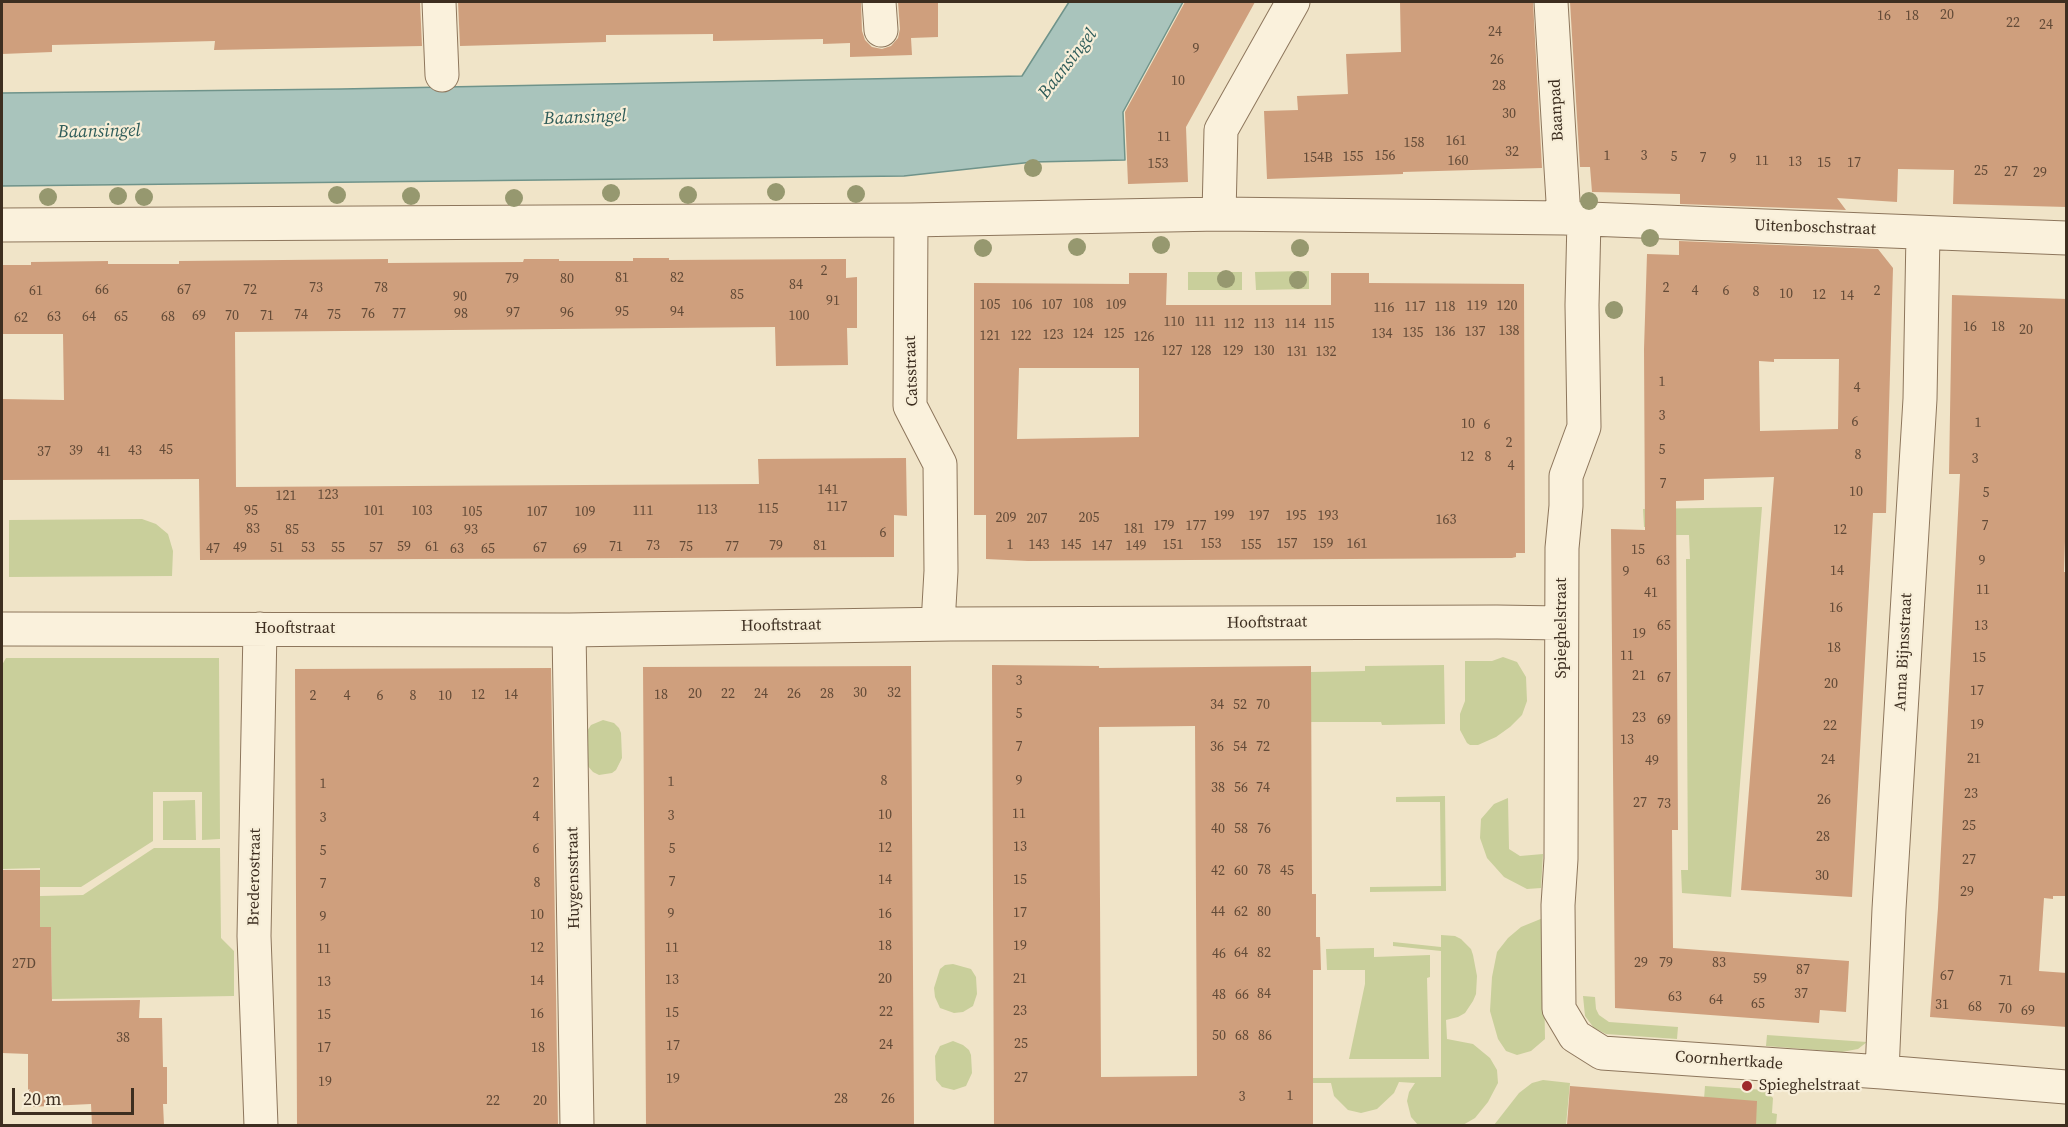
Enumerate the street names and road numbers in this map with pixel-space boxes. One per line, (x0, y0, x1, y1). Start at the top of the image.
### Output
street label: Baanpad (1546, 78, 1568, 142)
street label: Uitenboschstraat (1754, 216, 1876, 240)
street label: Catsstraat (901, 335, 923, 407)
street label: Spieghelstraat (1552, 577, 1572, 679)
street label: Anna Bijnsstraat (1891, 593, 1917, 711)
street label: Hooftstraat (1227, 613, 1307, 633)
street label: Hooftstraat (741, 616, 821, 636)
street label: Hooftstraat (255, 619, 335, 639)
street label: Huygensstraat (564, 827, 584, 929)
street label: Brederostraat (245, 828, 265, 926)
street label: Coornhertkade (1674, 1048, 1784, 1074)

